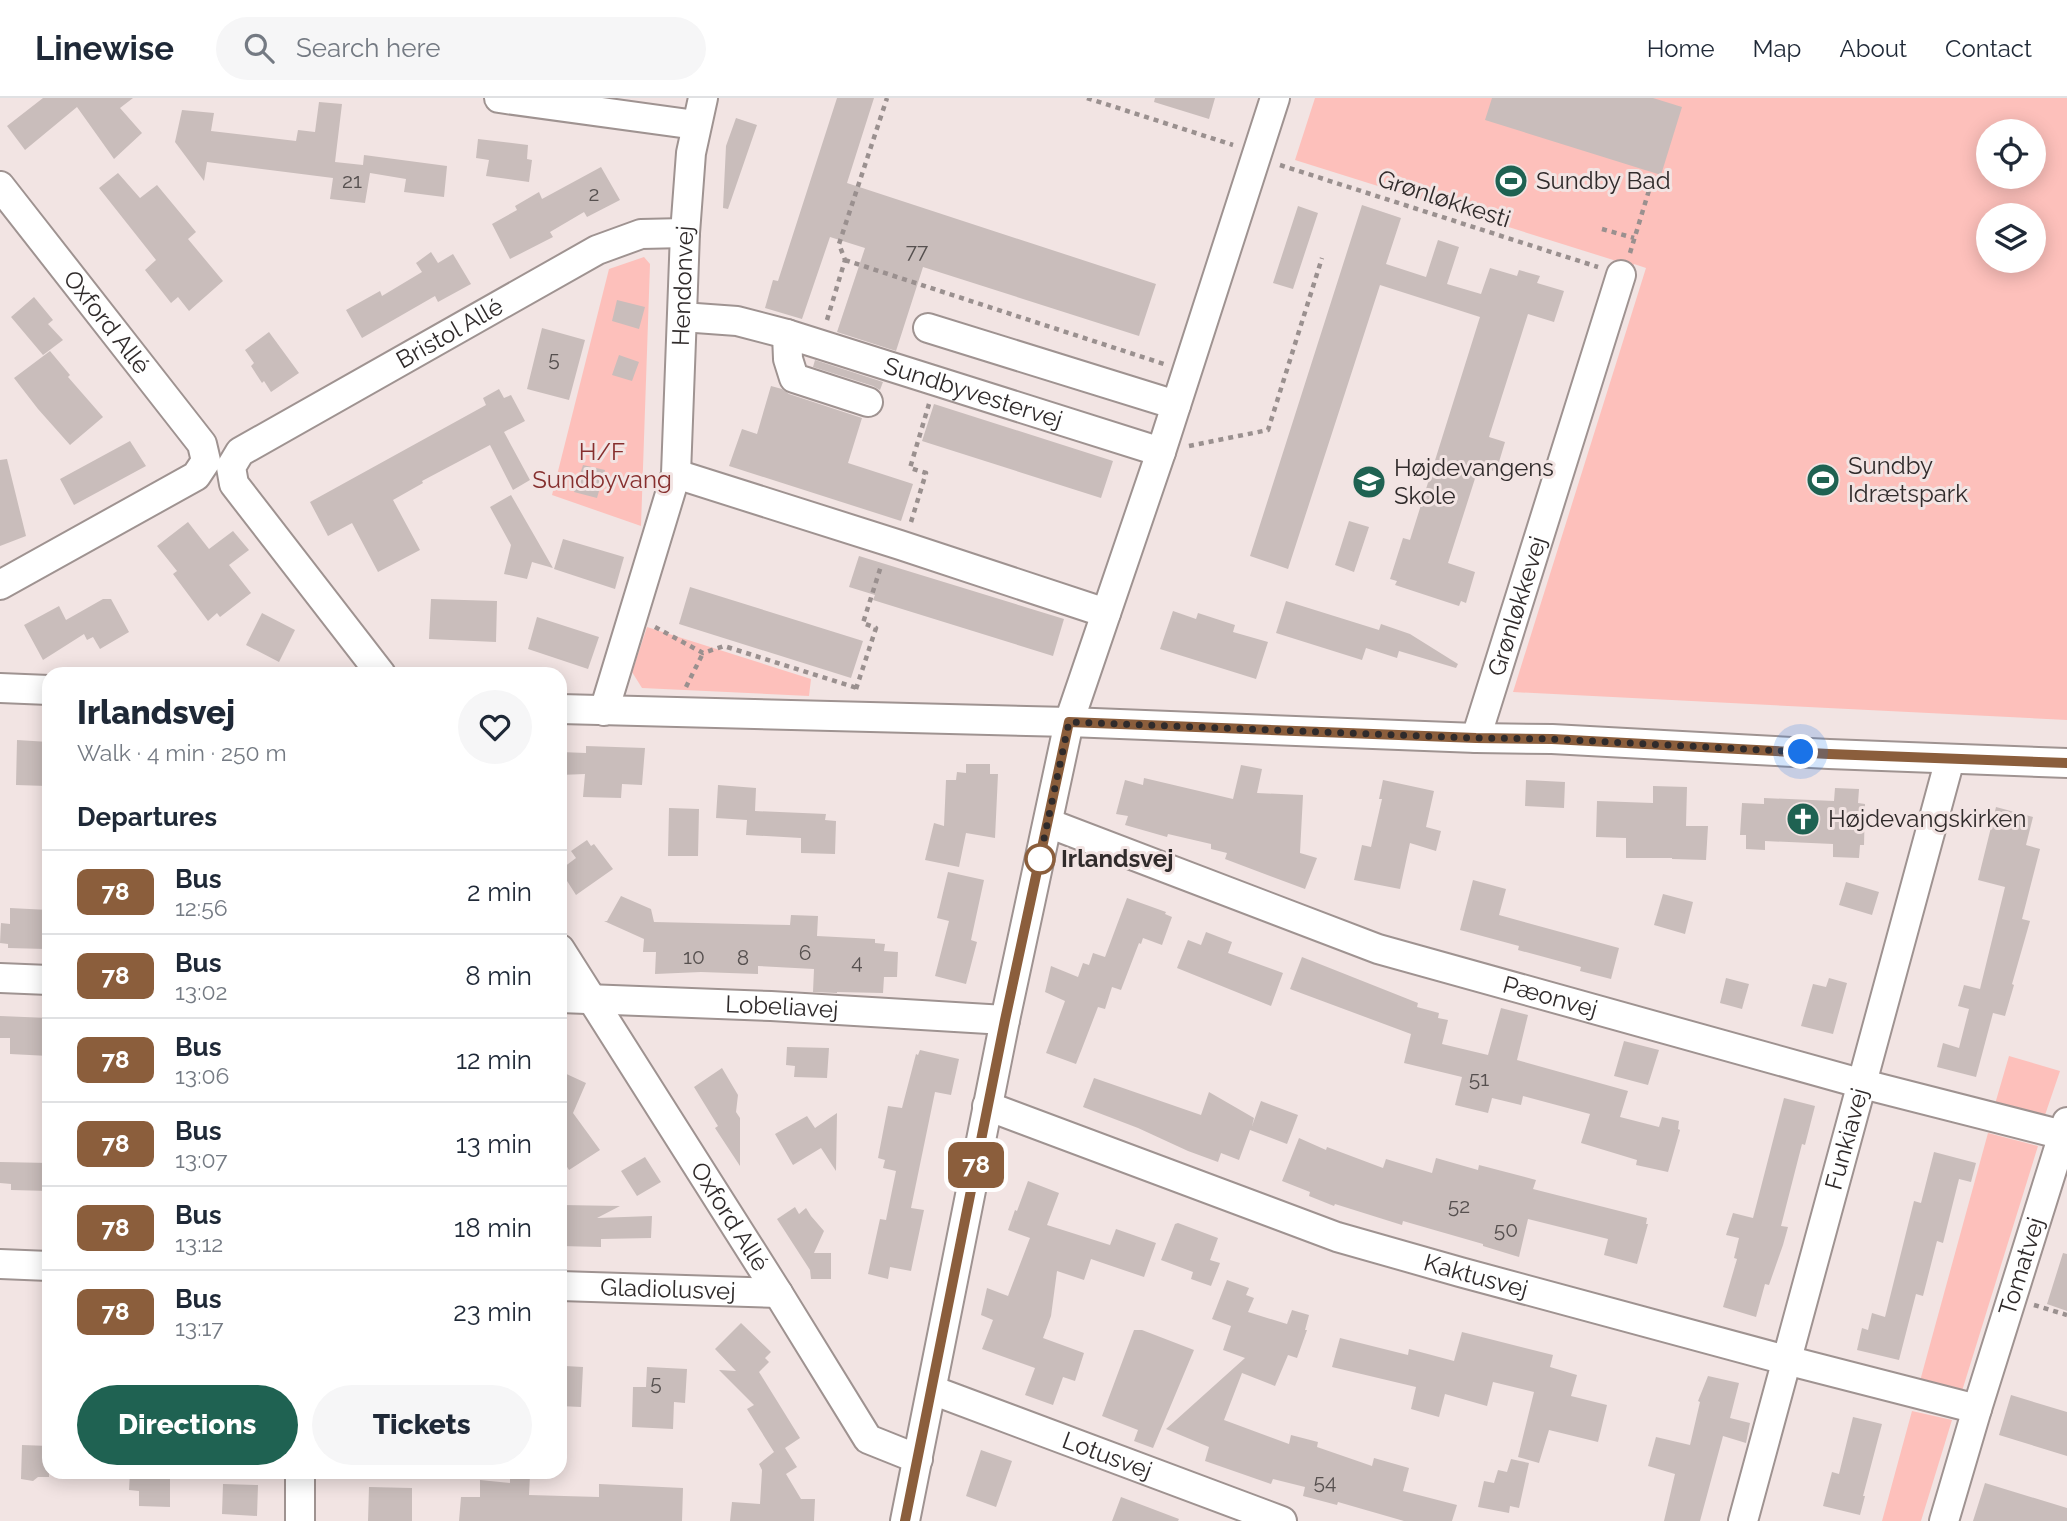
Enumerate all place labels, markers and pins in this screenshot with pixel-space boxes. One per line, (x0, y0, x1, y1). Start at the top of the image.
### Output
sports icon: Sundby Bad (1492, 162, 1530, 200)
place label: Sundby Bad (1536, 166, 1671, 195)
place label: Sundby Idrætspark (1848, 451, 1968, 508)
place label: Højdevangens Skole (1394, 453, 1554, 510)
sports icon: Sundby Idrætspark (1804, 461, 1842, 499)
school or university icon: Højdevangens Skole (1350, 463, 1388, 501)
church icon: Højdevangskirken (1784, 800, 1822, 838)
place label: Højdevangskirken (1828, 804, 2026, 833)
marker: Irlandsvej (1025, 844, 1055, 874)
place label: Irlandsvej (1061, 844, 1173, 873)

